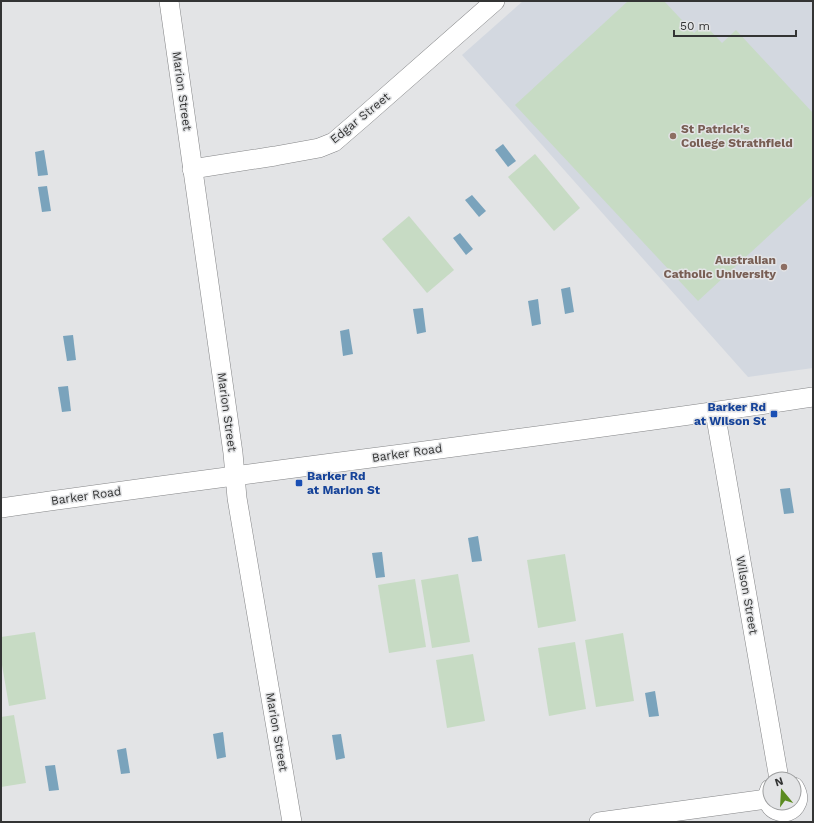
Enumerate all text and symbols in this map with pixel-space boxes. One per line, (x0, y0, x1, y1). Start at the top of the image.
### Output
scale bar (674, 12, 796, 38)
text: 50 m (680, 19, 710, 33)
street label: Marion Street (170, 50, 194, 132)
street label: Edgar Street (327, 90, 393, 146)
place label: St Patrick's College Strathfield (681, 122, 793, 150)
marker: St Patrick's College Strathfield (668, 131, 678, 141)
place label: Australian Catholic University (664, 253, 776, 281)
marker: Australian Catholic University (779, 262, 789, 272)
street label: Marion Street (215, 371, 239, 453)
place label: Barker Rd at Wilson St (694, 400, 767, 428)
marker: Barker Rd at Wilson St (769, 409, 779, 419)
street label: Barker Road (371, 441, 443, 465)
place label: Barker Rd at Marion St (307, 469, 381, 497)
marker: Barker Rd at Marion St (294, 478, 304, 488)
street label: Barker Road (50, 484, 122, 508)
street label: Wilson Street (733, 555, 761, 635)
street label: Marion Street (263, 691, 291, 773)
north arrow (762, 771, 802, 811)
text: N (773, 775, 785, 789)

